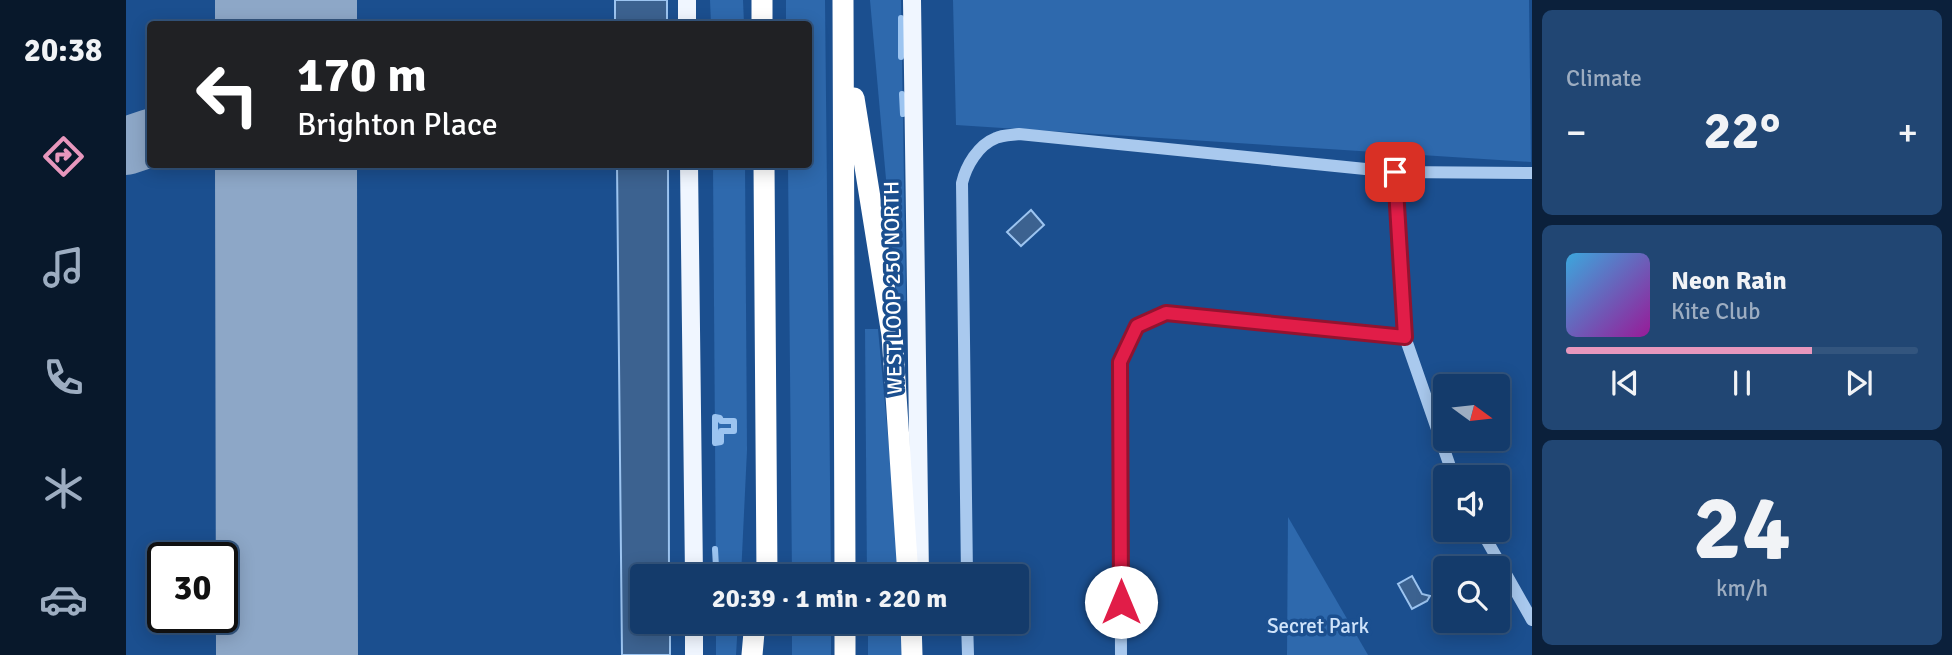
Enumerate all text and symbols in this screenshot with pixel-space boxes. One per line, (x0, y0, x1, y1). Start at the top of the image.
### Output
text: 20:38 (24, 31, 102, 70)
text: 170 m (297, 45, 427, 105)
icon: left (182, 49, 273, 140)
text: Climate (1566, 64, 1642, 93)
text: 22° (1704, 99, 1780, 163)
text: Brighton Place (297, 105, 498, 144)
text: − (1566, 109, 1587, 156)
text: + (1897, 109, 1918, 156)
icon: directions (39, 132, 88, 181)
pin (1365, 142, 1425, 202)
icon: arrive (1376, 153, 1414, 191)
street label: WEST LOOP 250 NORTH (878, 181, 908, 395)
icon: music (39, 243, 88, 292)
text: Neon Rain (1671, 265, 1787, 297)
text: Kite Club (1671, 297, 1760, 326)
icon: phone (39, 353, 88, 402)
icon: previous (1606, 364, 1644, 402)
icon: pause (1723, 364, 1761, 402)
icon: next (1840, 364, 1878, 402)
north arrow (1433, 374, 1510, 452)
map controls (1433, 374, 1510, 633)
icon: climate (39, 464, 88, 513)
button: sound (1433, 465, 1510, 542)
text: 24 (1693, 472, 1791, 585)
speed limit sign: 30 (147, 542, 238, 633)
button: search (1433, 556, 1510, 633)
position arrow (1084, 565, 1158, 639)
text: km/h (1716, 574, 1768, 603)
icon: car (39, 575, 88, 624)
text: 20:39 · 1 min · 220 m (712, 583, 947, 615)
park label: Secret Park (1267, 613, 1370, 639)

